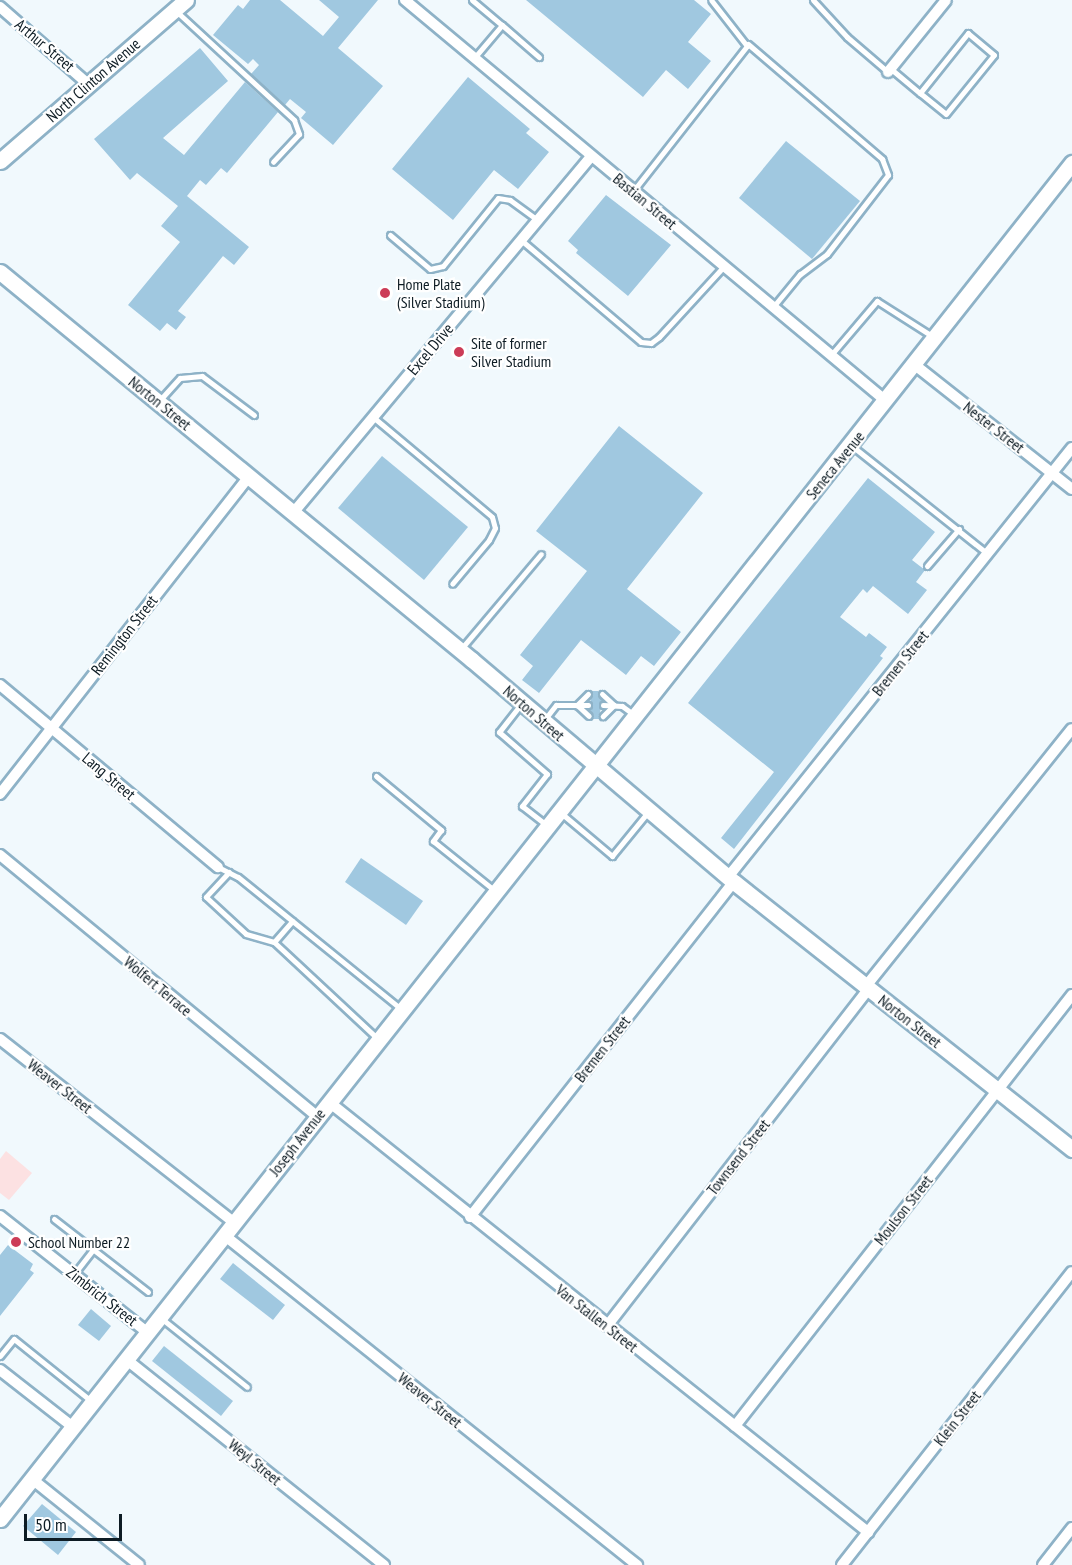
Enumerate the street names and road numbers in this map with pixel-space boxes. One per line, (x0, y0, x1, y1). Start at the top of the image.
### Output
street label: Arthur Street (11, 15, 79, 75)
street label: North Clinton Avenue (42, 34, 144, 126)
street label: Bastian Street (609, 169, 681, 233)
street label: Excel Drive (403, 319, 457, 379)
street label: Norton Street (125, 372, 195, 434)
street label: Nester Street (960, 397, 1028, 457)
street label: Seneca Avenue (801, 427, 869, 503)
street label: Remington Street (87, 591, 161, 679)
street label: Bremen Street (868, 626, 932, 700)
street label: Norton Street (499, 681, 569, 745)
street label: Lang Street (79, 748, 139, 804)
street label: Wolfert Terrace (120, 952, 196, 1020)
street label: Norton Street (875, 990, 945, 1052)
street label: Bremen Street (570, 1012, 634, 1086)
street label: Weaver Street (24, 1055, 96, 1117)
street label: Joseph Avenue (265, 1104, 329, 1180)
street label: Townsend Street (702, 1115, 774, 1199)
street label: Moulson Street (870, 1171, 936, 1249)
street label: Zimbrich Street (63, 1262, 141, 1330)
street label: Van Stallen Street (552, 1280, 642, 1356)
street label: Weaver Street (394, 1368, 466, 1432)
street label: Klein Street (929, 1386, 985, 1450)
street label: Weyl Street (225, 1435, 285, 1489)

